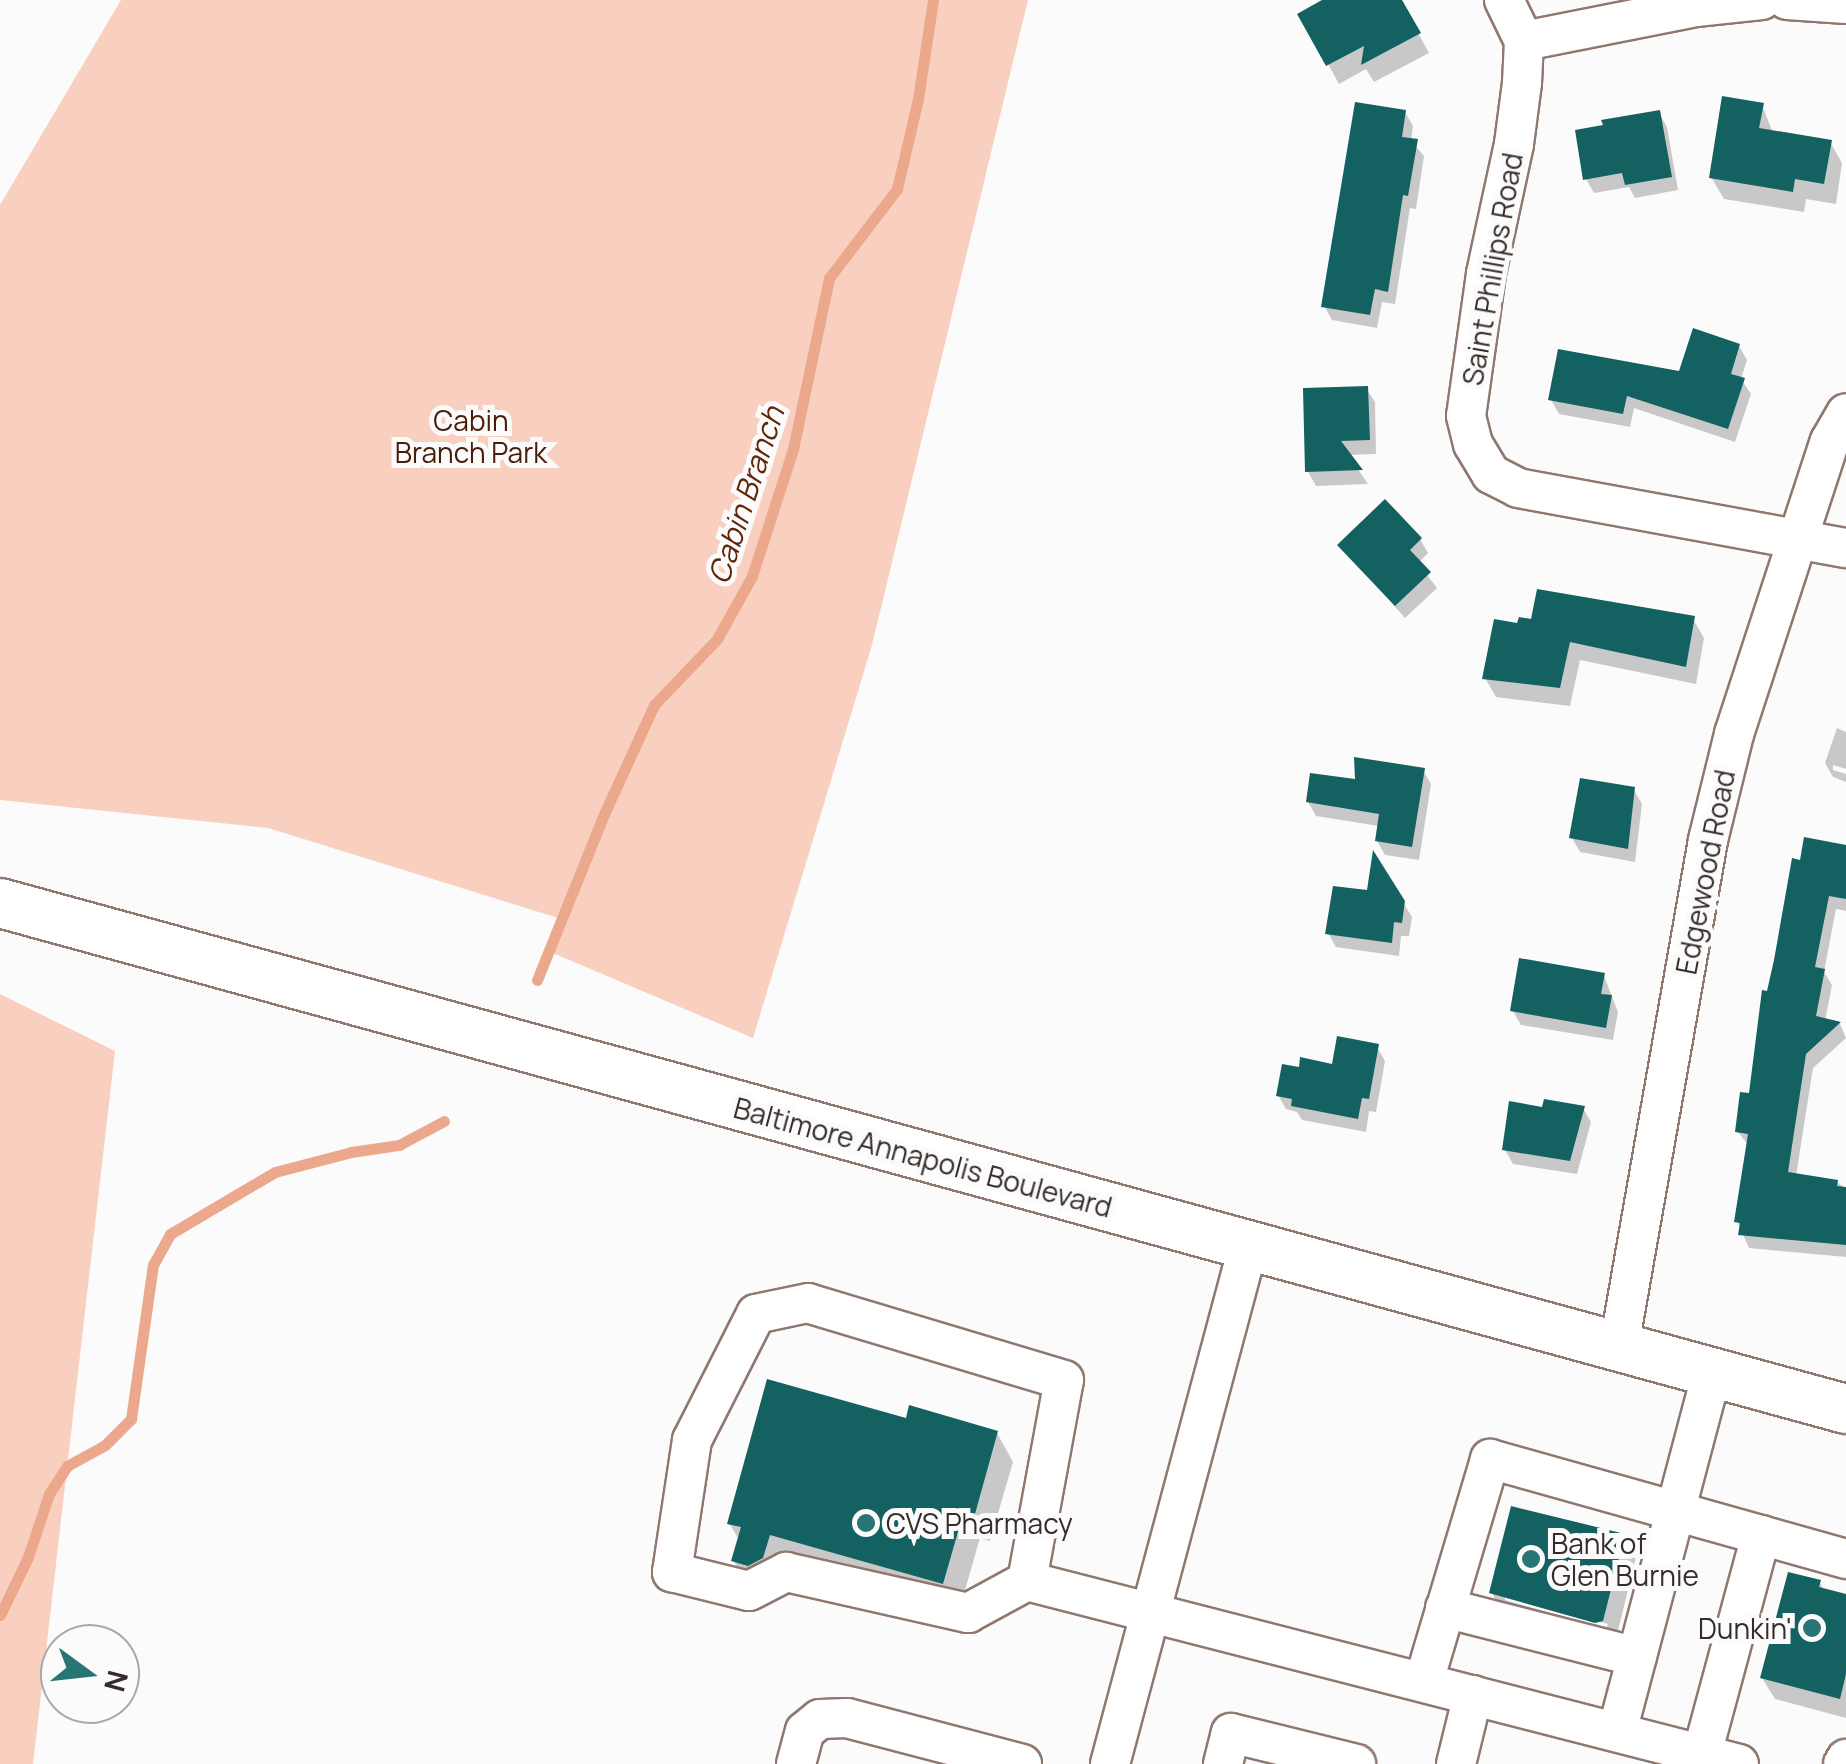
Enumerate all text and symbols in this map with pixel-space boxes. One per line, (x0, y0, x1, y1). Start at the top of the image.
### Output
street label: Saint Phillips Road (1455, 150, 1529, 388)
water label: Cabin Branch (700, 402, 792, 588)
park label: Cabin Branch Park (395, 403, 547, 469)
street label: Edgewood Road (1669, 767, 1741, 977)
street label: Baltimore Annapolis Boulevard (730, 1090, 1116, 1224)
place label: CVS Pharmacy (886, 1506, 1073, 1540)
marker: CVS Pharmacy (855, 1512, 877, 1534)
place label: Bank of Glen Burnie (1551, 1526, 1699, 1592)
marker: Bank of Glen Burnie (1520, 1548, 1542, 1570)
place label: Dunkin' (1698, 1611, 1792, 1645)
marker: Dunkin' (1801, 1617, 1823, 1639)
north arrow (40, 1624, 140, 1724)
text: N (96, 1667, 138, 1696)

